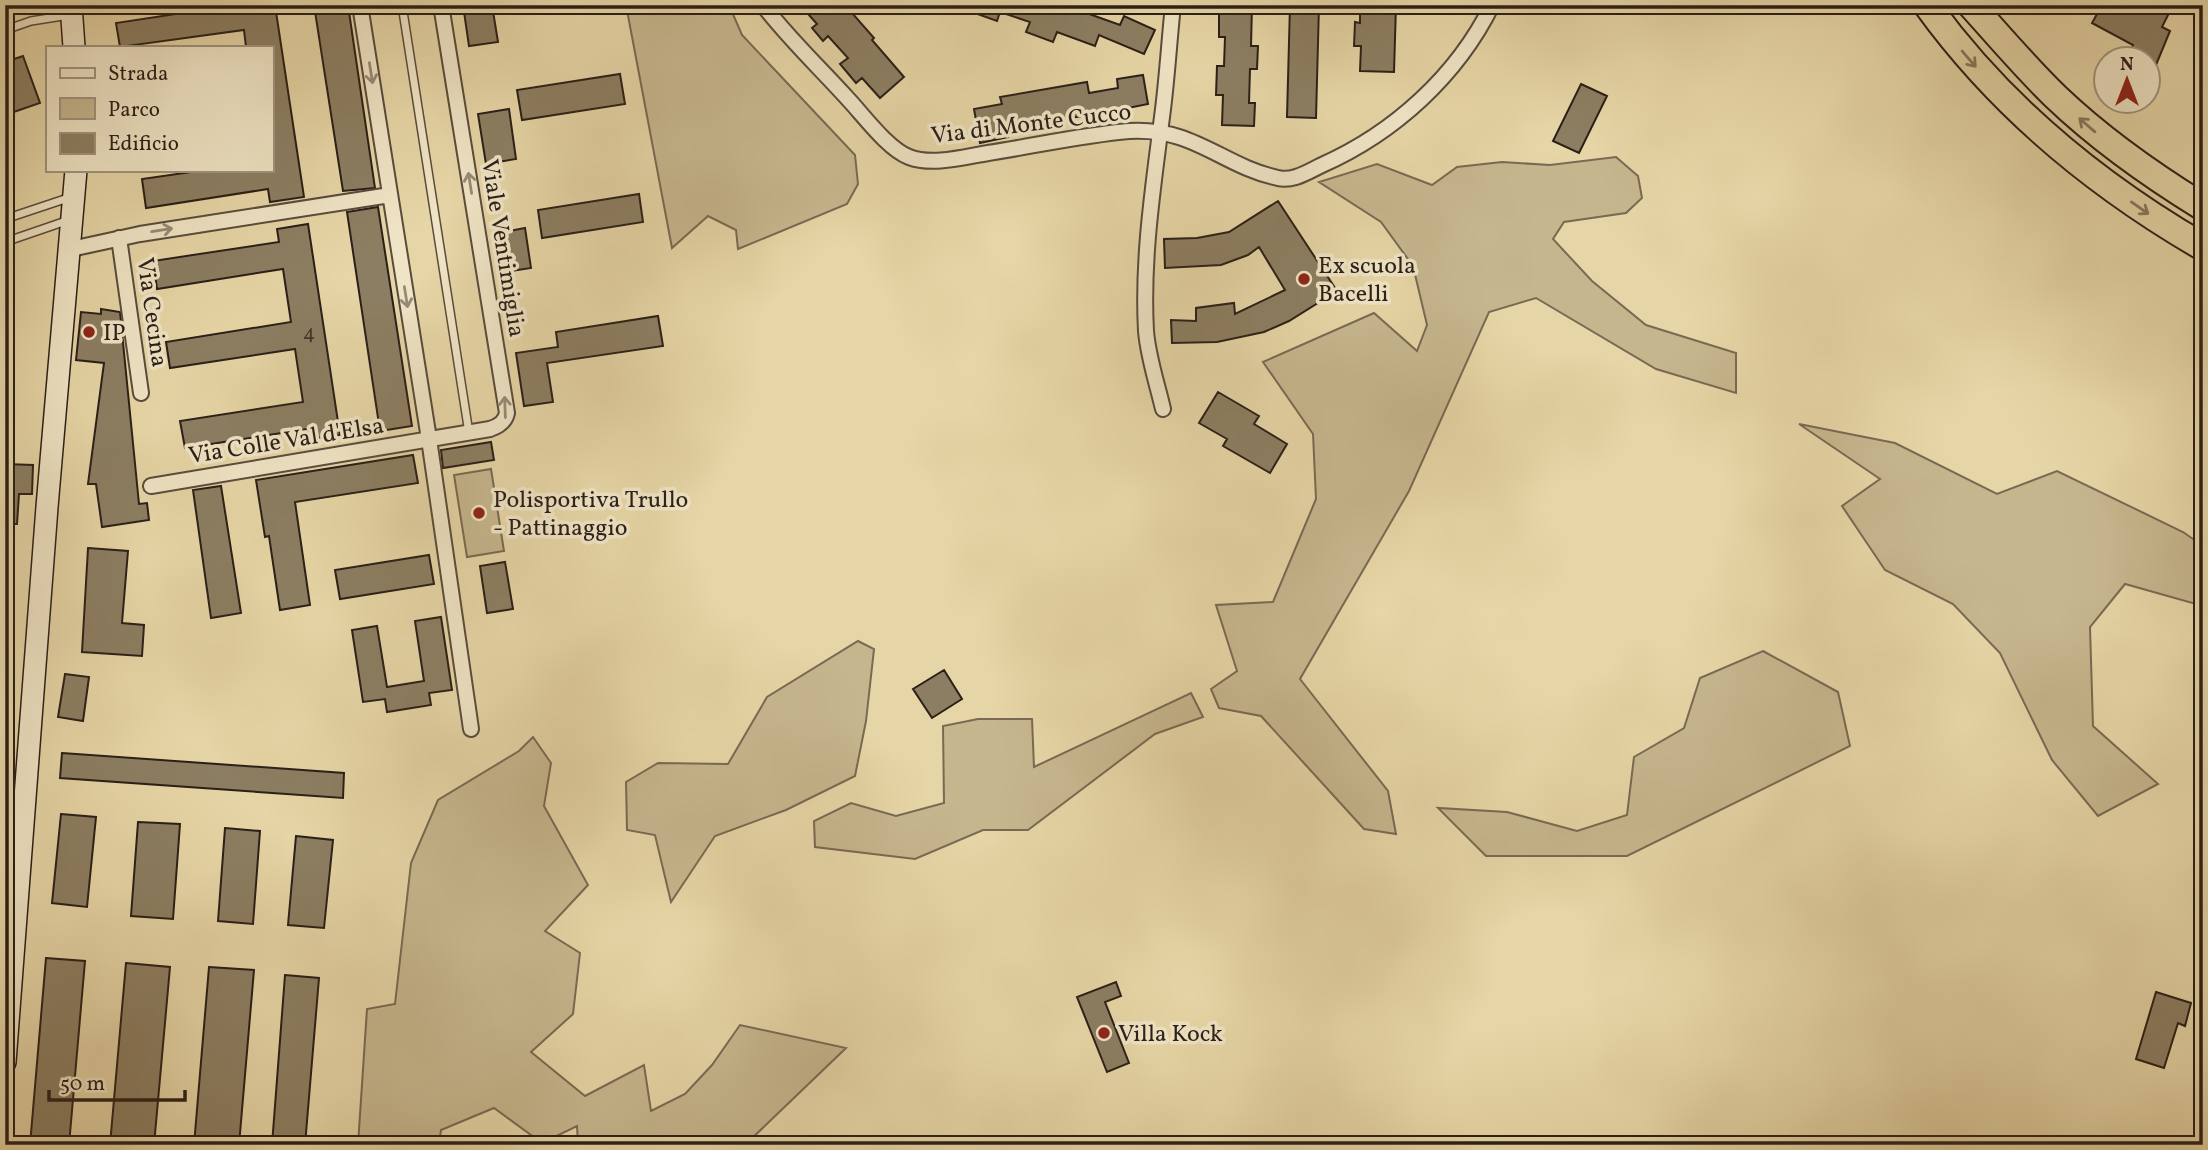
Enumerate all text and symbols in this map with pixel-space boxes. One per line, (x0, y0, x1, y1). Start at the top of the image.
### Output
legend (46, 46, 273, 172)
north arrow (2092, 46, 2162, 116)
one-way arrow (1961, 50, 1977, 68)
text: N (2120, 52, 2134, 78)
text: Strada (108, 60, 169, 89)
one-way arrow (365, 61, 378, 84)
text: Parco (108, 96, 160, 125)
street label: Via di Monte Cucco (929, 96, 1133, 154)
one-way arrow (2079, 117, 2097, 133)
text: Edificio (108, 130, 179, 159)
street label: Viale Ventimiglia (471, 157, 533, 340)
one-way arrow (463, 172, 476, 194)
one-way arrow (2130, 201, 2149, 215)
one-way arrow (150, 223, 172, 236)
place label: Ex scuola Bacelli (1318, 250, 1416, 312)
street label: Via Cecina (126, 255, 176, 369)
marker: Ex scuola Bacelli (1296, 271, 1312, 287)
one-way arrow (400, 285, 413, 308)
place label: IP (103, 317, 125, 351)
house number: 4 (303, 319, 315, 348)
marker: IP (81, 324, 97, 340)
one-way arrow (498, 396, 512, 419)
street label: Via Colle Val d'Elsa (186, 410, 386, 474)
place label: Polisportiva Trullo - Pattinaggio (493, 484, 688, 546)
marker: Polisportiva Trullo - Pattinaggio (471, 505, 487, 521)
place label: Villa Kock (1118, 1018, 1223, 1052)
marker: Villa Kock (1096, 1025, 1112, 1041)
scale bar (49, 1059, 186, 1103)
text: 50 m (60, 1070, 105, 1099)

